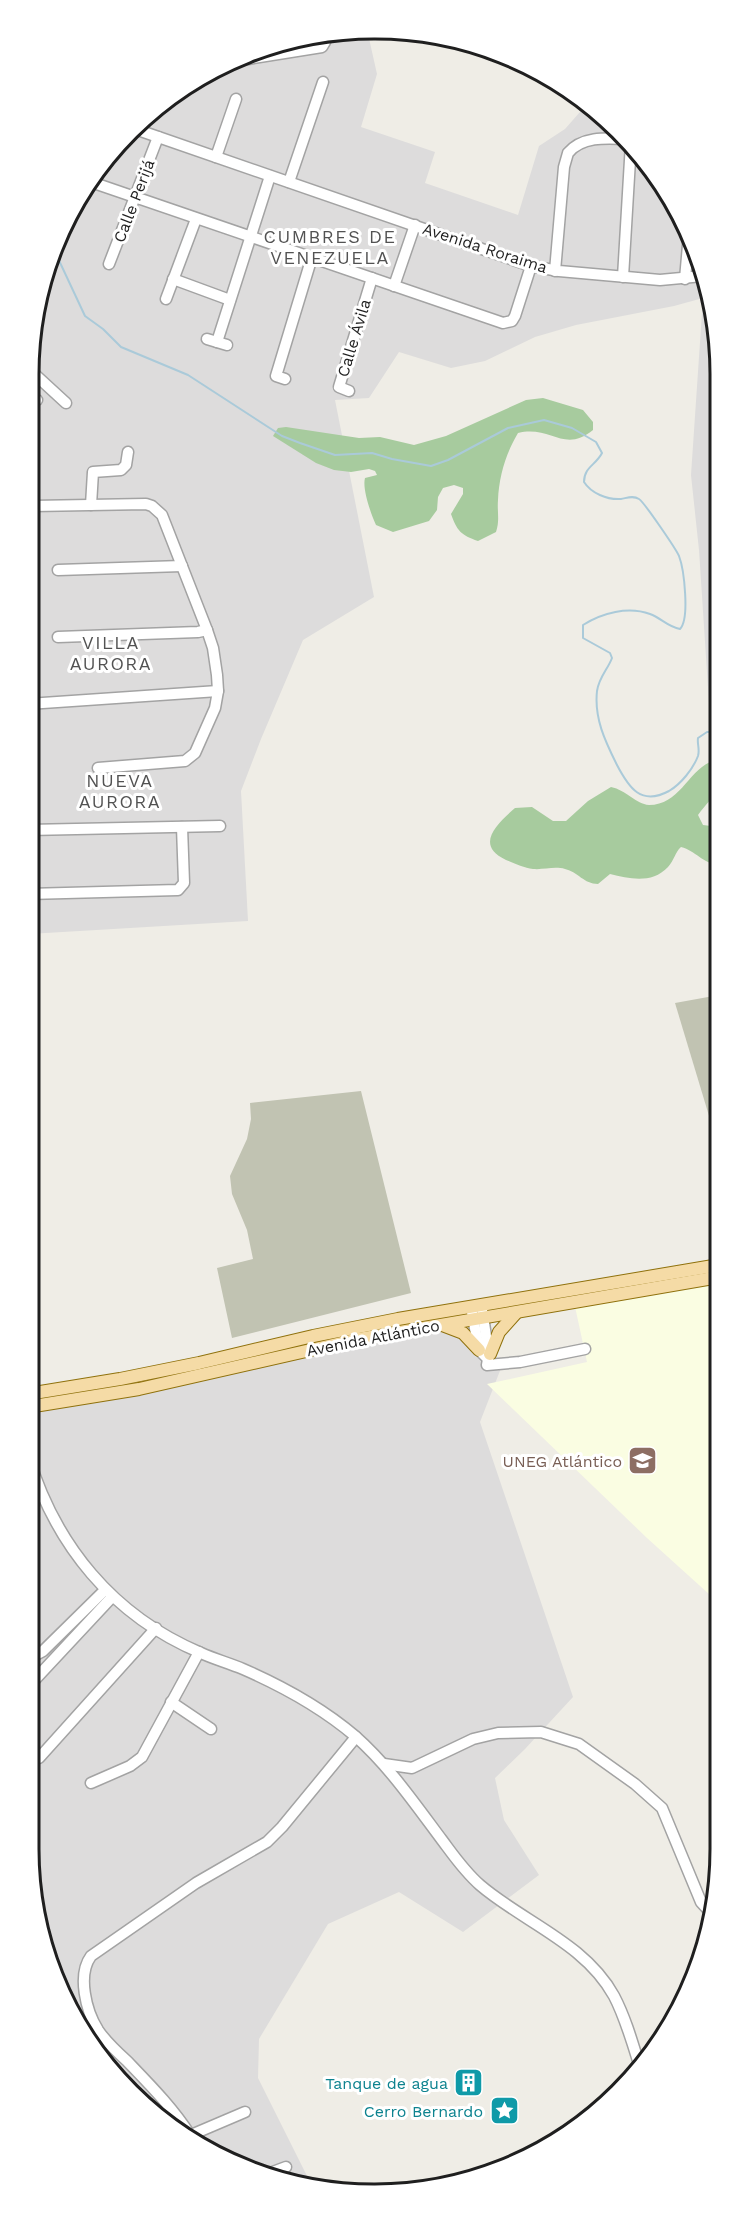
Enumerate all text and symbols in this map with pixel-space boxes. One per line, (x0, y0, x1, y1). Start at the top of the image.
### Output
street label: Calle Perijá (109, 157, 159, 245)
street label: Avenida Roraima (420, 219, 550, 277)
district label: CUMBRES DE VENEZUELA (264, 226, 396, 268)
street label: Calle Ávila (333, 297, 375, 379)
district label: VILLA AURORA (70, 632, 152, 674)
district label: NUEVA AURORA (79, 770, 161, 812)
street label: Avenida Atlántico (305, 1316, 441, 1360)
school or university icon: UNEG Atlántico (627, 1445, 659, 1477)
place label: UNEG Atlántico (503, 1452, 622, 1471)
building icon: Tanque de agua (453, 2067, 485, 2099)
place label: Tanque de agua (325, 2074, 448, 2093)
place icon: Cerro Bernardo (488, 2095, 520, 2127)
place label: Cerro Bernardo (364, 2102, 483, 2121)

